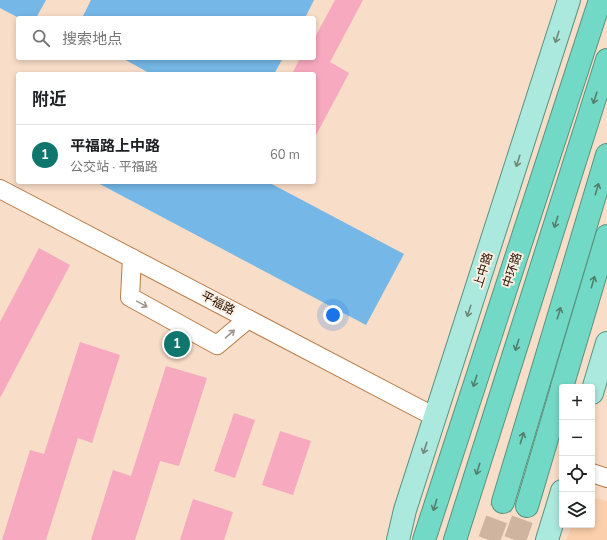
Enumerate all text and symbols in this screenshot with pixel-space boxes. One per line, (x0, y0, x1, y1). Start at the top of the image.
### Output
search box (16, 16, 316, 60)
icon: search (30, 27, 52, 49)
text: 搜索地点 (62, 29, 122, 49)
one-way arrow (553, 30, 560, 43)
text: 附近 (32, 88, 66, 111)
one-way arrow (591, 91, 598, 104)
text: 平福路上中路 (70, 136, 160, 156)
text: 1 (41, 146, 49, 164)
text: 60 m (270, 146, 300, 164)
one-way arrow (513, 155, 521, 167)
text: 公交站 · 平福路 (70, 158, 158, 176)
one-way arrow (594, 182, 601, 195)
one-way arrow (552, 215, 559, 228)
street label: 上中路 (470, 250, 496, 290)
street label: 中环路 (499, 250, 525, 290)
one-way arrow (590, 276, 597, 289)
street label: 平福路 (198, 287, 238, 319)
one-way arrow (136, 301, 148, 309)
your location (323, 305, 343, 325)
one-way arrow (465, 305, 472, 318)
one-way arrow (556, 307, 564, 319)
pin: 1 (164, 329, 190, 359)
one-way arrow (225, 329, 235, 339)
one-way arrow (513, 339, 520, 352)
one-way arrow (471, 375, 479, 387)
map controls (559, 384, 595, 528)
button: + (559, 384, 595, 420)
button: − (559, 420, 595, 456)
one-way arrow (519, 431, 526, 444)
one-way arrow (421, 442, 428, 455)
button: locate (559, 456, 595, 492)
one-way arrow (473, 463, 481, 475)
button: layers (559, 492, 595, 528)
one-way arrow (431, 498, 438, 511)

